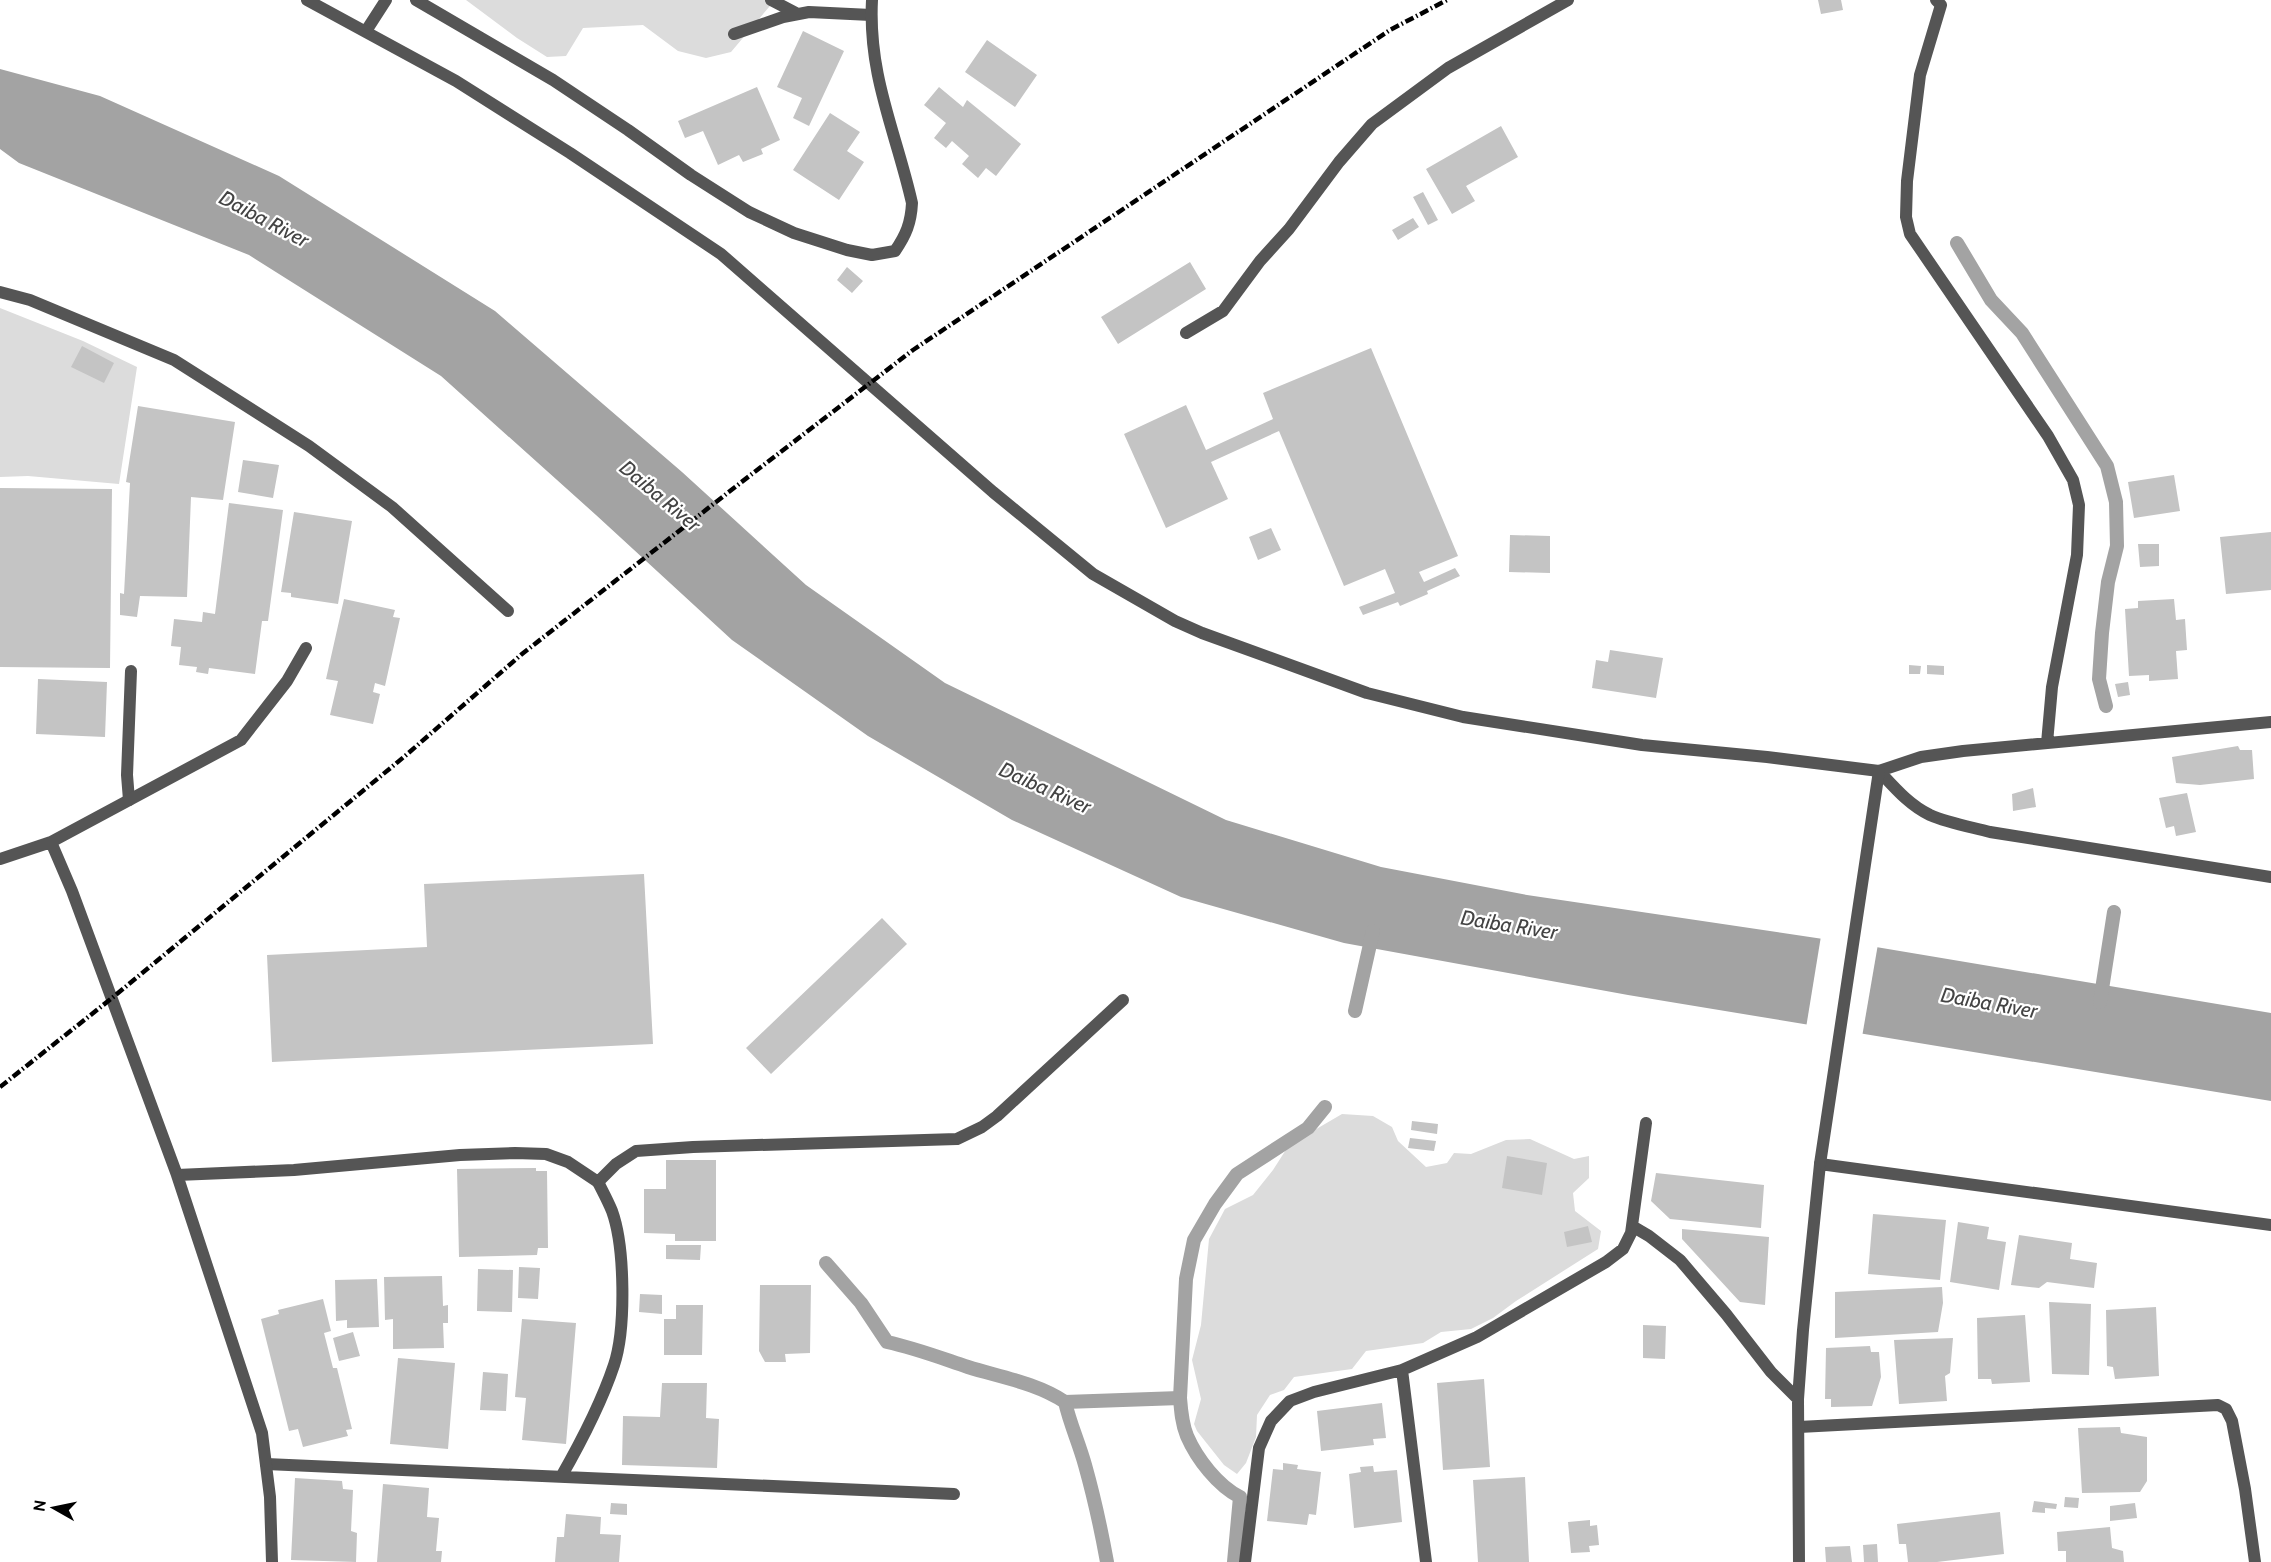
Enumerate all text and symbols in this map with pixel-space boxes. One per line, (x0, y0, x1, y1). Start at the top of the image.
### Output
water label: Daiba River (215, 185, 315, 253)
water label: Daiba River (615, 455, 707, 538)
water label: Daiba River (995, 756, 1096, 819)
water label: Daiba River (1459, 905, 1561, 945)
water label: Daiba River (1939, 982, 2041, 1024)
north arrow (24, 1478, 84, 1538)
text: N (29, 1499, 50, 1513)

